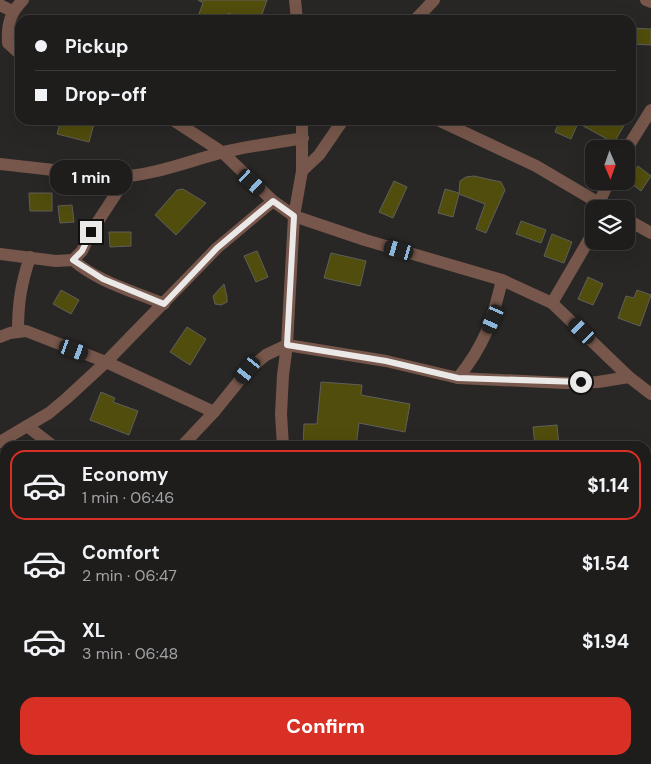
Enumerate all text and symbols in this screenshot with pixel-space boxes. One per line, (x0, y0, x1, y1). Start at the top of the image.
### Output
text: Pickup (65, 34, 129, 59)
text: Drop-off (65, 82, 147, 107)
north arrow (585, 140, 635, 190)
map controls (585, 140, 635, 250)
callout: 1 min (50, 160, 132, 194)
car (235, 166, 268, 198)
text: 1 min (72, 167, 110, 188)
button: layers (585, 200, 635, 250)
route end (80, 221, 102, 243)
car (382, 239, 415, 261)
car (480, 302, 505, 336)
car (566, 315, 597, 347)
car (57, 338, 90, 362)
car (232, 354, 263, 386)
route start (570, 371, 592, 393)
text: Economy (82, 462, 169, 487)
icon: car (22, 463, 67, 508)
text: $1.14 (587, 473, 629, 498)
text: 1 min · 06:46 (82, 487, 174, 508)
text: Comfort (82, 540, 160, 565)
icon: car (22, 541, 67, 586)
text: $1.54 (582, 551, 629, 576)
text: 2 min · 06:47 (82, 565, 177, 586)
text: XL (82, 618, 105, 643)
icon: car (22, 619, 67, 664)
text: $1.94 (582, 629, 629, 654)
text: 3 min · 06:48 (82, 643, 178, 664)
button: Confirm (20, 697, 631, 755)

